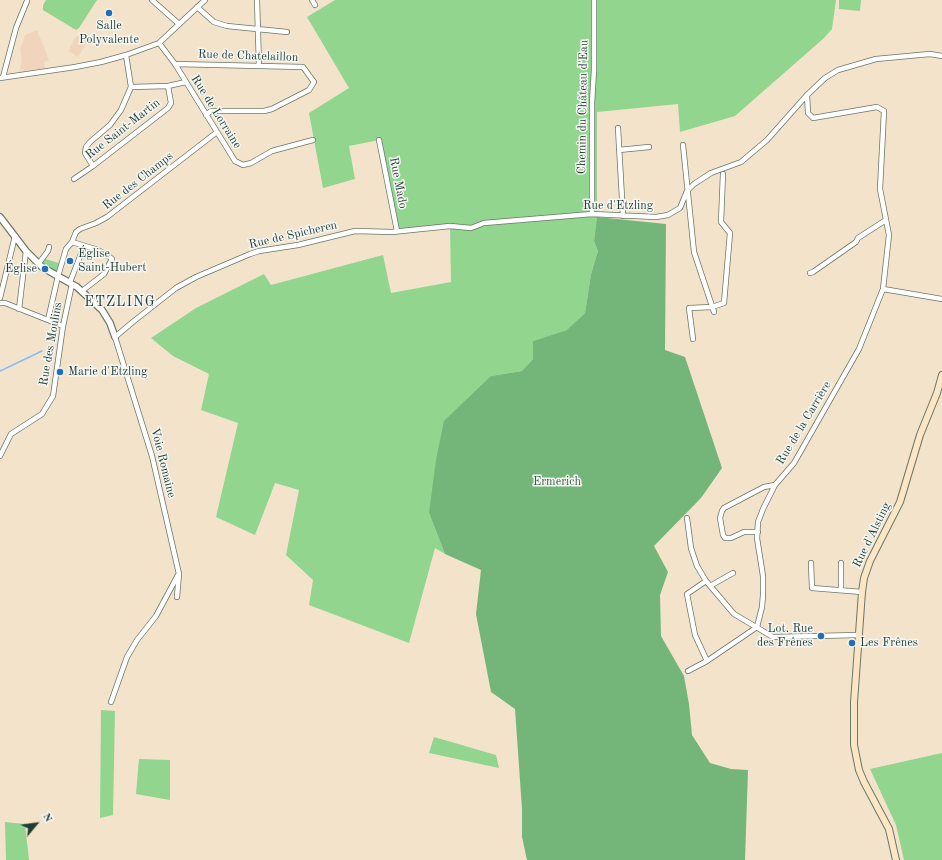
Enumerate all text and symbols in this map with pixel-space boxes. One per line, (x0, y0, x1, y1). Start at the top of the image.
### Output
marker: Salle Polyvalente (104, 8, 114, 18)
place label: Salle Polyvalente (79, 19, 139, 47)
street label: Chemin du Château d'Eau (575, 40, 591, 174)
street label: Rue de Chatelaillon (197, 47, 299, 65)
street label: Rue de Lorraine (188, 73, 244, 151)
street label: Rue Saint-Martin (83, 95, 163, 163)
street label: Rue des Champs (100, 149, 176, 213)
street label: Rue Mado (386, 156, 410, 210)
street label: Rue d'Etzling (583, 199, 653, 213)
street label: Rue de Spicheren (247, 218, 339, 252)
place label: Église Saint-Hubert (78, 247, 146, 275)
marker: Église Saint-Hubert (65, 256, 75, 266)
place label: Église (5, 262, 37, 276)
marker: Église (40, 264, 50, 274)
district label: ETZLING (84, 294, 156, 310)
street label: Rue des Moulins (37, 301, 65, 387)
place label: Marie d'Etzling (68, 365, 147, 379)
marker: Marie d'Etzling (55, 367, 65, 377)
street label: Rue de la Carrière (773, 379, 835, 467)
street label: Voie Romaine (147, 427, 179, 499)
park label: Ermerich (533, 475, 581, 489)
street label: Rue d'Alsting (850, 500, 894, 570)
place label: Lot. Rue des Frênes (757, 622, 813, 650)
marker: Lot. Rue des Frênes (816, 631, 826, 641)
place label: Les Frênes (860, 636, 918, 650)
marker: Les Frênes (847, 638, 857, 648)
north arrow (16, 804, 56, 844)
text: N (40, 812, 54, 824)

